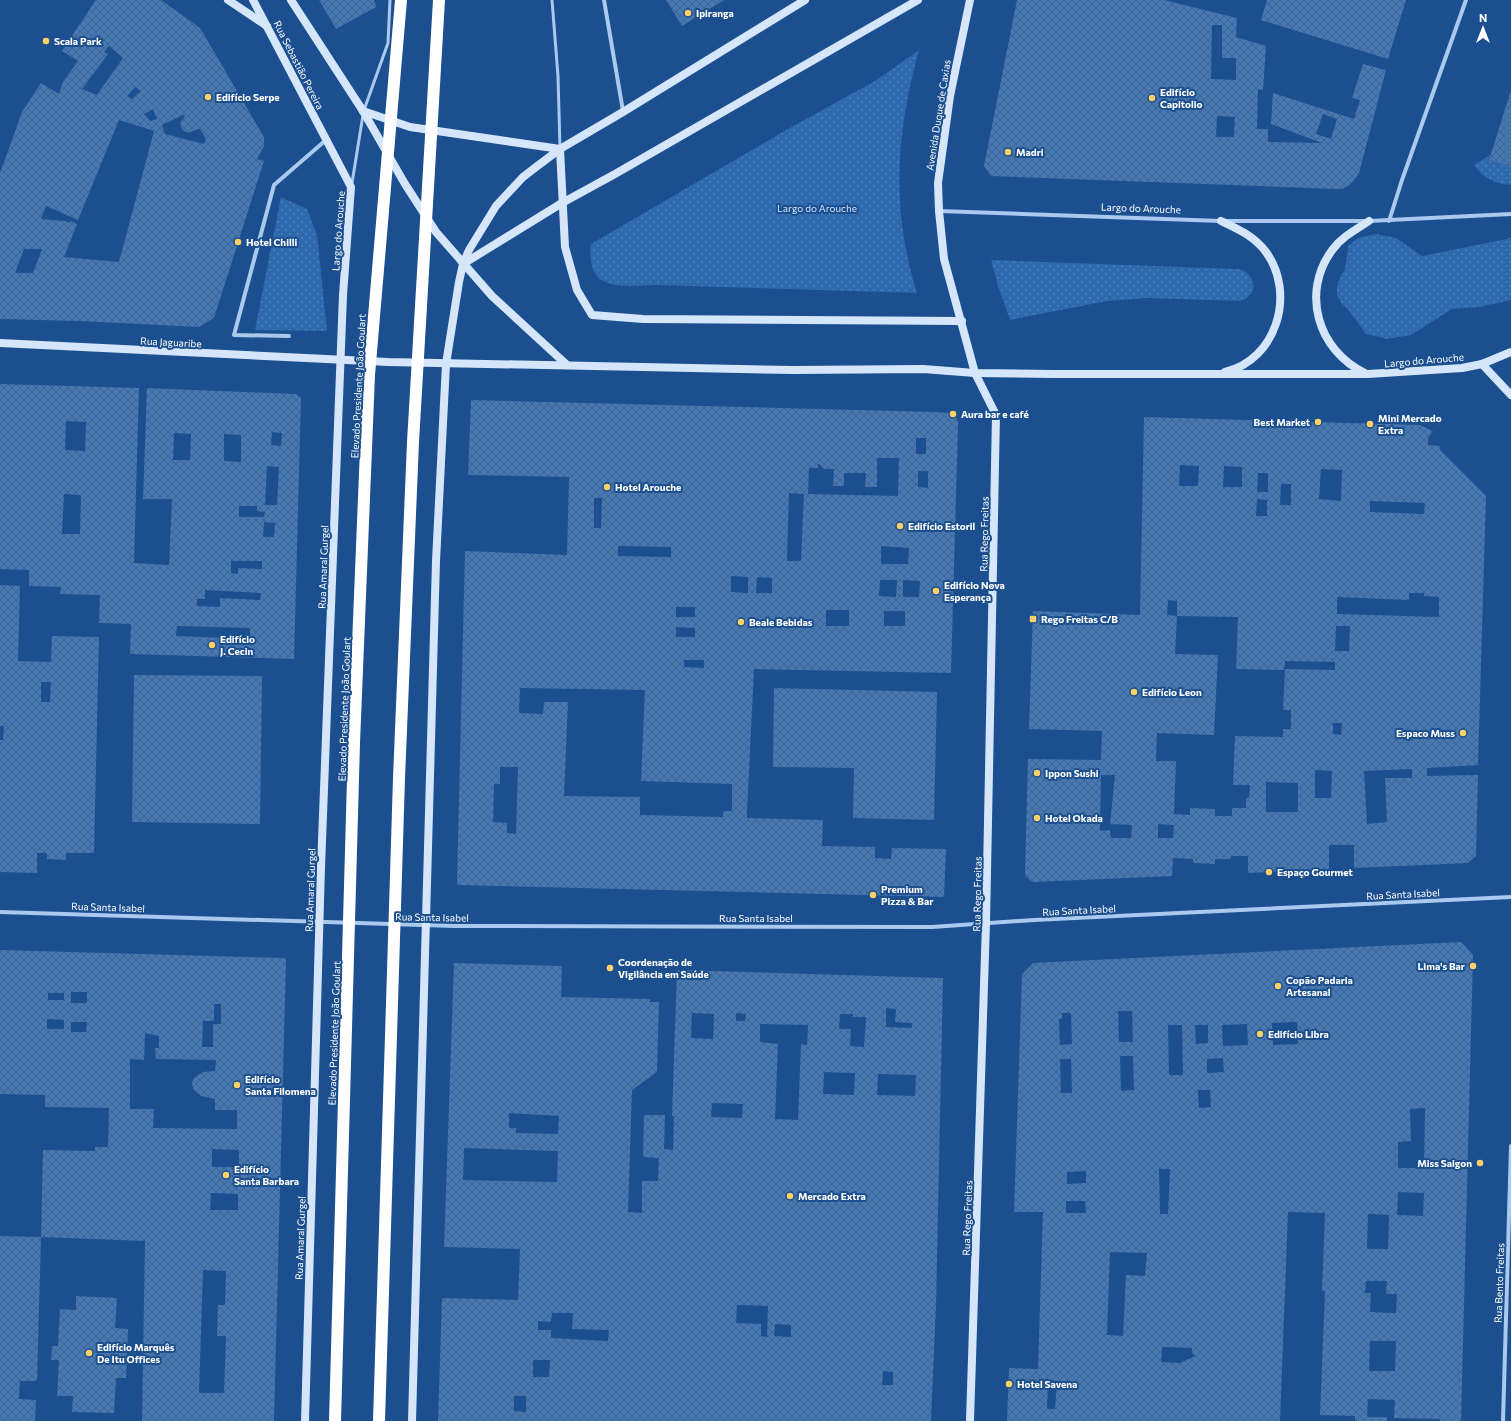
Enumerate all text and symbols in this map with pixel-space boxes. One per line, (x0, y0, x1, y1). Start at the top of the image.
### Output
place label: Ipiranga (696, 7, 734, 19)
marker: Ipiranga (683, 8, 693, 18)
north arrow (1463, 8, 1503, 48)
text: N (1479, 11, 1487, 24)
street label: Rua Sebastião Pereira (271, 19, 327, 111)
place label: Scala Park (54, 35, 102, 47)
marker: Scala Park (41, 36, 51, 46)
street label: Avenida Duque de Caxias (923, 58, 953, 171)
place label: Edifício Capitolio (1160, 86, 1202, 110)
place label: Edifício Serpe (216, 91, 280, 103)
marker: Edifício Serpe (203, 92, 213, 102)
marker: Edifício Capitolio (1147, 93, 1157, 103)
place label: Madri (1016, 146, 1044, 158)
marker: Madri (1003, 147, 1013, 157)
street label: Largo do Arouche (329, 191, 347, 271)
street label: Largo do Arouche (1101, 201, 1181, 215)
park label: Largo do Arouche (777, 202, 857, 214)
place label: Hotel Chilli (246, 236, 297, 248)
marker: Hotel Chilli (233, 237, 243, 247)
street label: Elevado Presidente João Goulart (348, 313, 368, 459)
street label: Rua Jaguaribe (140, 334, 202, 350)
street label: Largo do Arouche (1384, 351, 1464, 369)
place label: Aura bar e café (961, 408, 1029, 420)
marker: Aura bar e café (948, 409, 958, 419)
place label: Mini Mercado Extra (1378, 412, 1442, 436)
place label: Best Market (1254, 416, 1310, 428)
marker: Best Market (1313, 417, 1323, 427)
marker: Mini Mercado Extra (1365, 419, 1375, 429)
place label: Hotel Arouche (615, 481, 681, 493)
marker: Hotel Arouche (602, 482, 612, 492)
street label: Rua Rego Freitas (977, 496, 991, 572)
place label: Edifício Estoril (908, 520, 976, 532)
marker: Edifício Estoril (895, 521, 905, 531)
street label: Rua Amaral Gurgel (316, 525, 330, 609)
place label: Edifício Nova Esperança (944, 579, 1005, 603)
marker: Edifício Nova Esperança (931, 586, 941, 596)
place label: Rego Freitas C/B (1041, 613, 1118, 625)
marker: Rego Freitas C/B (1028, 614, 1038, 624)
place label: Beale Bebidas (749, 616, 813, 628)
marker: Beale Bebidas (736, 617, 746, 627)
place label: Edifício J. Cecin (220, 633, 255, 657)
street label: Elevado Presidente João Goulart (335, 636, 353, 782)
marker: Edifício J. Cecin (207, 640, 217, 650)
place label: Edifício Leon (1142, 686, 1202, 698)
marker: Edifício Leon (1129, 687, 1139, 697)
place label: Espaco Muss (1396, 727, 1455, 739)
marker: Espaco Muss (1458, 728, 1468, 738)
place label: Ippon Sushi (1045, 767, 1099, 779)
marker: Ippon Sushi (1032, 768, 1042, 778)
place label: Hotel Okada (1045, 812, 1103, 824)
marker: Hotel Okada (1032, 813, 1042, 823)
street label: Rua Amaral Gurgel (303, 848, 317, 932)
street label: Rua Rego Freitas (970, 856, 984, 932)
place label: Espaço Gourmet (1277, 866, 1353, 878)
marker: Espaço Gourmet (1264, 867, 1274, 877)
place label: Premium Pizza & Bar (881, 883, 933, 907)
street label: Rua Santa Isabel (1366, 886, 1440, 902)
marker: Premium Pizza & Bar (868, 890, 878, 900)
street label: Rua Santa Isabel (71, 900, 145, 914)
street label: Rua Santa Isabel (1042, 902, 1116, 918)
street label: Rua Santa Isabel (395, 910, 469, 924)
street label: Rua Santa Isabel (719, 912, 793, 924)
place label: Coordenação de Vigilância em Saúde (618, 956, 709, 980)
street label: Elevado Presidente João Goulart (325, 960, 343, 1106)
place label: Lima's Bar (1418, 960, 1465, 972)
marker: Lima's Bar (1468, 961, 1478, 971)
marker: Coordenação de Vigilância em Saúde (605, 963, 615, 973)
place label: Copão Padaria Artesanal (1286, 974, 1353, 998)
marker: Copão Padaria Artesanal (1273, 981, 1283, 991)
place label: Edifício Libra (1268, 1028, 1329, 1040)
marker: Edifício Libra (1255, 1029, 1265, 1039)
place label: Edifício Santa Filomena (245, 1073, 316, 1097)
marker: Edifício Santa Filomena (232, 1080, 242, 1090)
place label: Miss Saigon (1417, 1157, 1472, 1169)
marker: Miss Saigon (1475, 1158, 1485, 1168)
place label: Edifício Santa Barbara (234, 1163, 299, 1187)
marker: Edifício Santa Barbara (221, 1170, 231, 1180)
street label: Rua Rego Freitas (960, 1180, 974, 1256)
place label: Mercado Extra (798, 1190, 866, 1202)
marker: Mercado Extra (785, 1191, 795, 1201)
street label: Rua Amaral Gurgel (293, 1196, 307, 1280)
street label: Rua Bento Freitas (1492, 1242, 1506, 1323)
place label: Edifício Marquês De Itu Offices (97, 1341, 175, 1365)
marker: Edifício Marquês De Itu Offices (84, 1348, 94, 1358)
place label: Hotel Savena (1017, 1378, 1077, 1390)
marker: Hotel Savena (1004, 1379, 1014, 1389)

